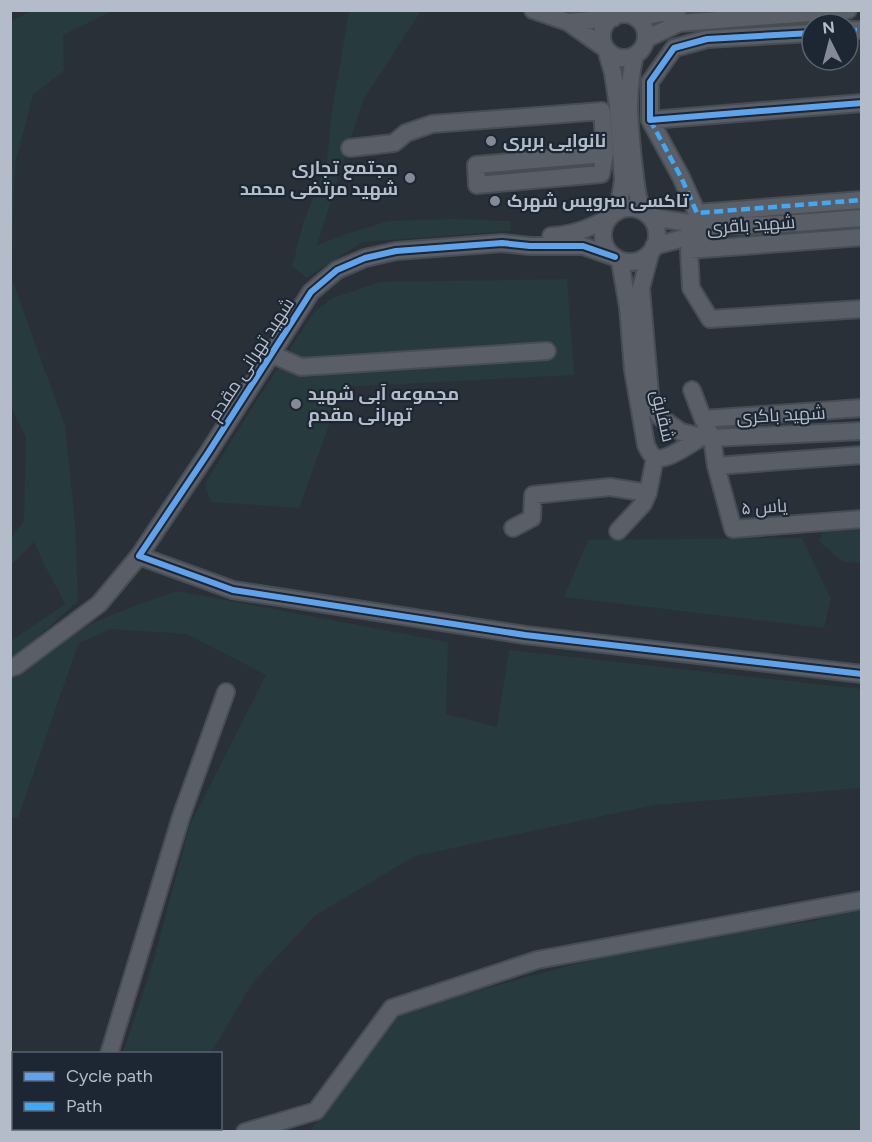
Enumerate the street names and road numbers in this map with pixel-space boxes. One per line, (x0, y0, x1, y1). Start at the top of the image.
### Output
street label: شهید باقری (706, 211, 796, 239)
street label: شهید تهرانی مقدم (203, 293, 300, 425)
street label: شقایق (645, 388, 680, 444)
street label: شهید باکری (736, 402, 826, 428)
street label: یاس ۵ (740, 494, 788, 520)

